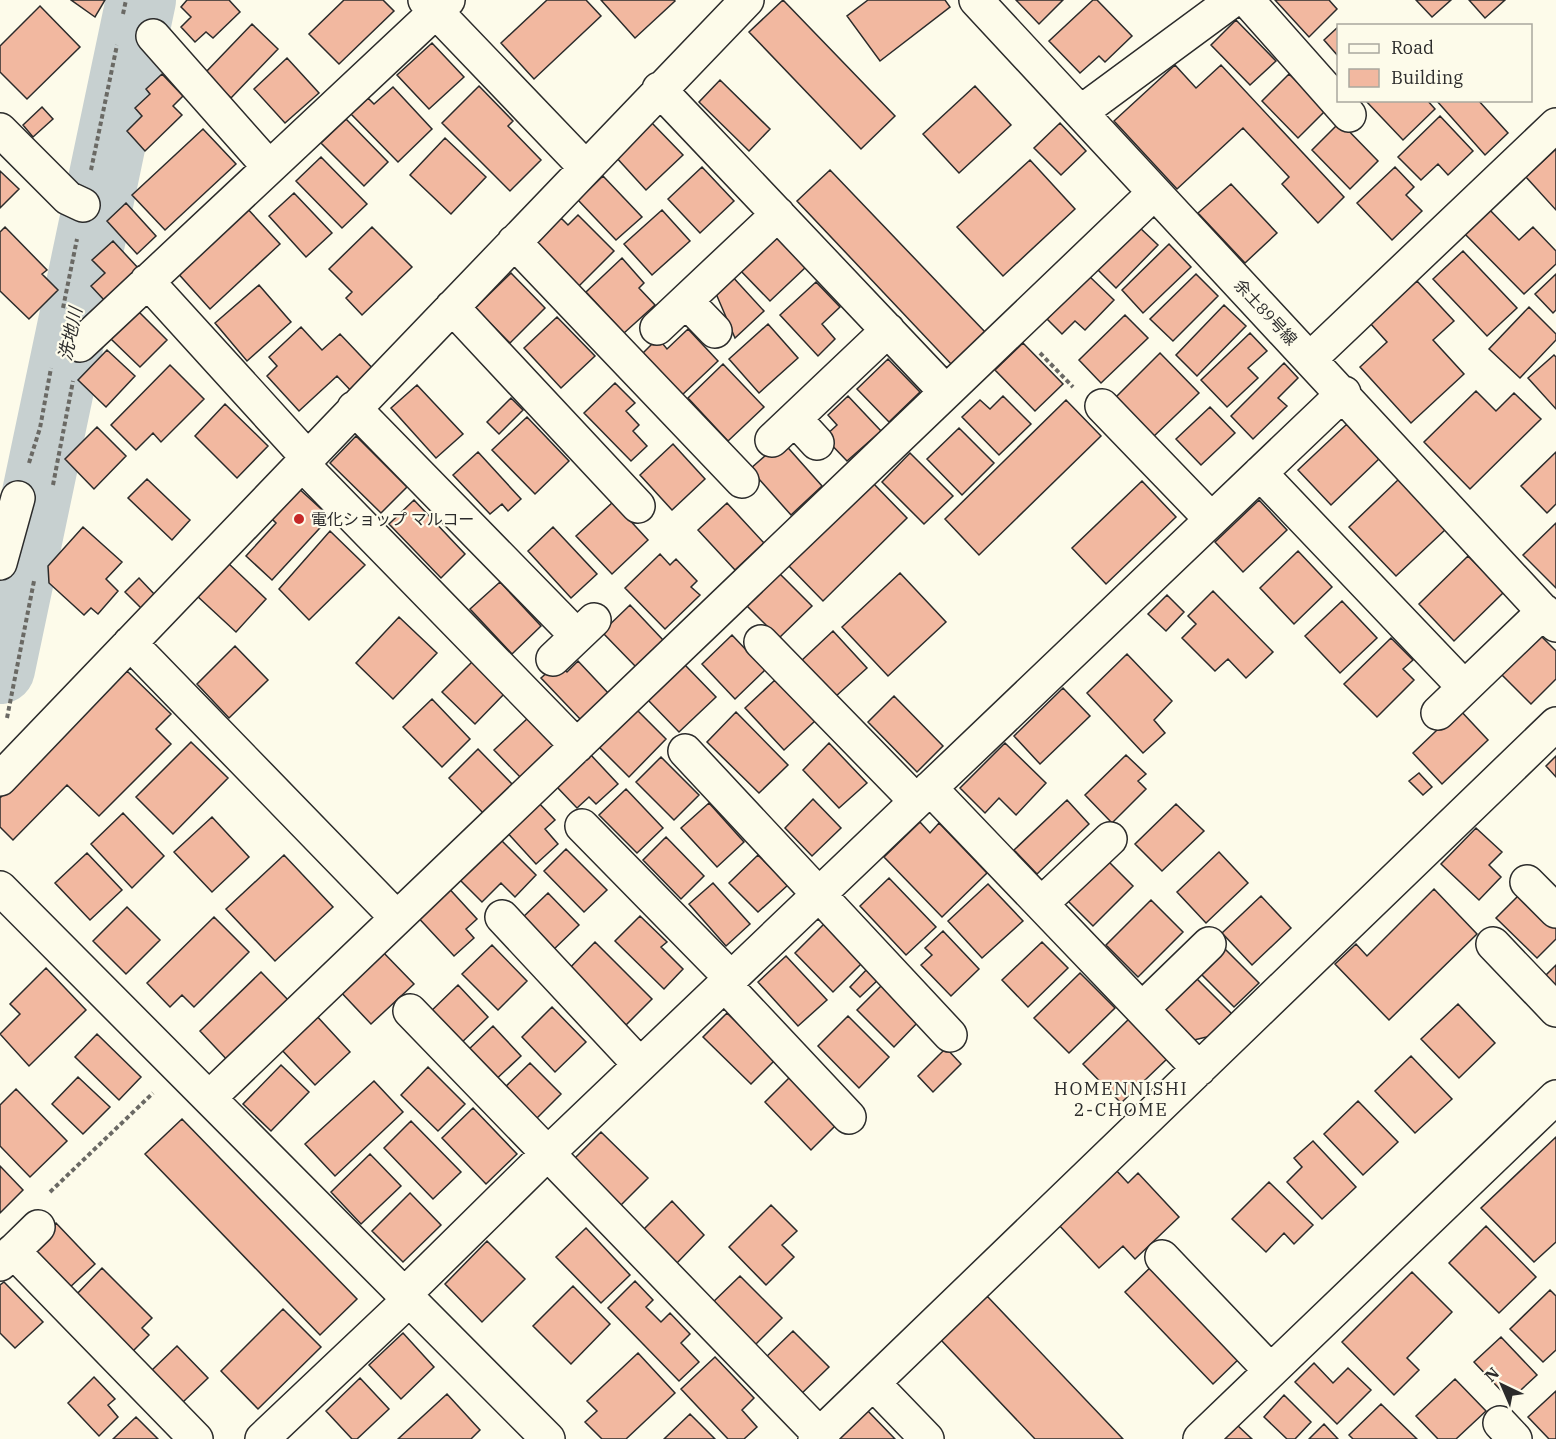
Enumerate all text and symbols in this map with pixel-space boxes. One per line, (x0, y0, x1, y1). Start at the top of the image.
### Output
legend (1337, 24, 1532, 102)
text: Road (1391, 36, 1434, 59)
text: Building (1391, 66, 1463, 89)
street label: 余土89号線 (1230, 275, 1302, 349)
water label: 洗地川 (53, 303, 87, 363)
place label: 電化ショップ マルコー (311, 509, 474, 529)
marker: 電化ショップ マルコー (292, 512, 306, 526)
district label: HOMENNISHI 2-CHOME (1054, 1077, 1188, 1121)
north arrow (1472, 1355, 1532, 1415)
text: N (1480, 1363, 1503, 1386)

